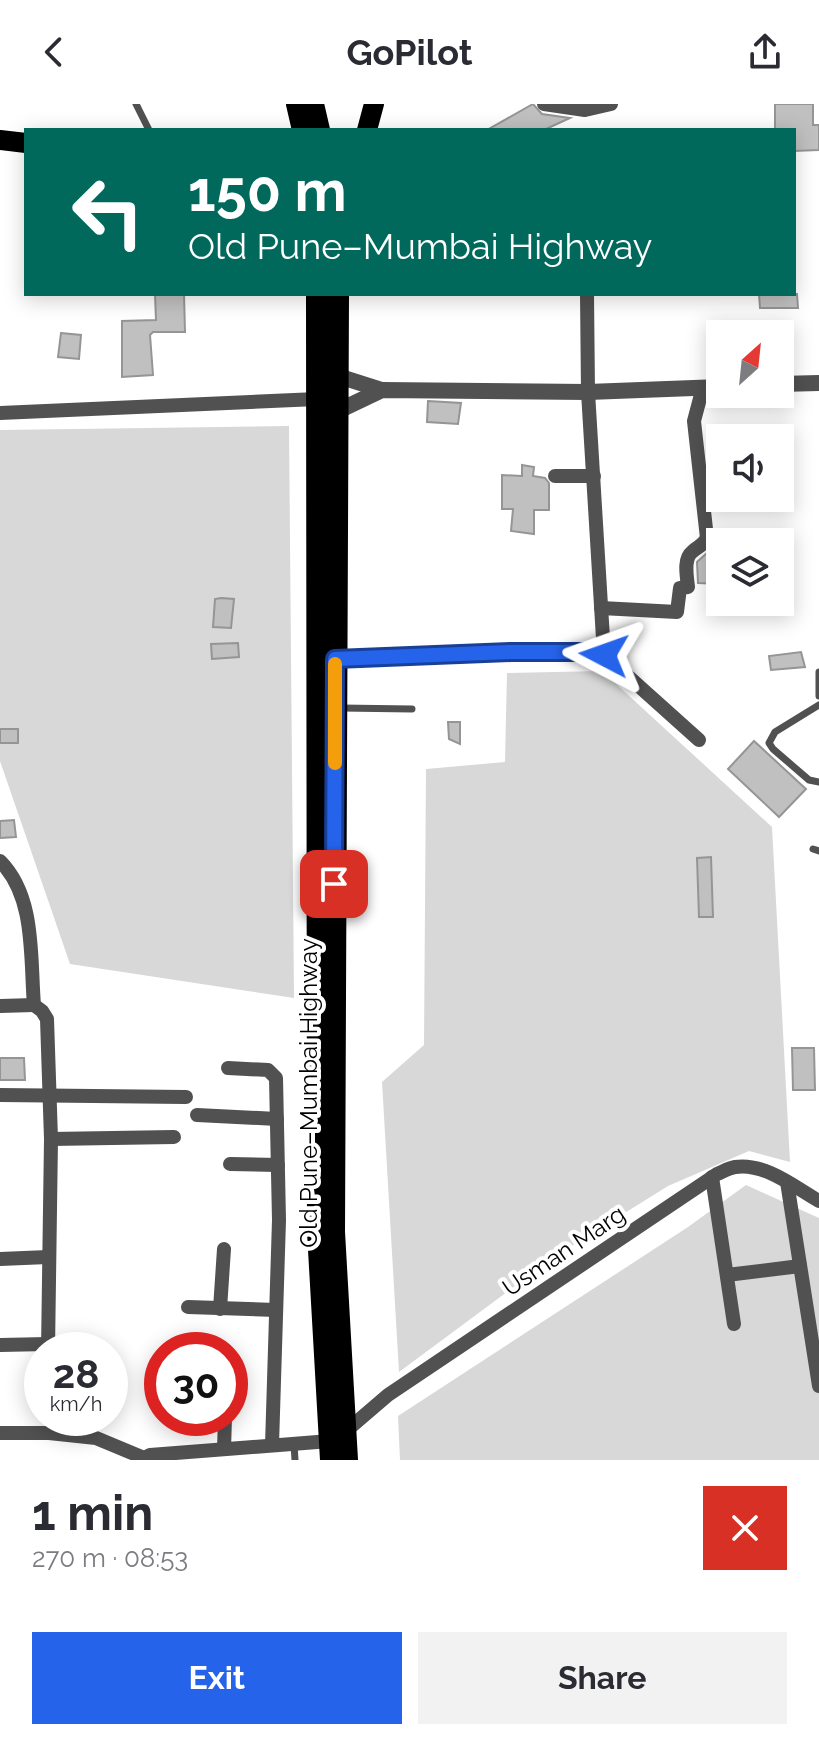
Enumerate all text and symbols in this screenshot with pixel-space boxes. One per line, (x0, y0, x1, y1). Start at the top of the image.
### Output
icon: back (32, 30, 76, 74)
icon: share (743, 30, 787, 74)
text: GoPilot (347, 31, 472, 73)
text: 150 m (188, 158, 347, 224)
icon: left (56, 160, 160, 264)
text: Old Pune–Mumbai Highway (188, 225, 652, 267)
north arrow (706, 320, 794, 408)
map controls (706, 320, 794, 616)
button: sound (706, 424, 794, 512)
button: layers (706, 528, 794, 616)
position arrow (562, 613, 646, 697)
pin (300, 850, 368, 918)
icon: arrive (312, 862, 356, 906)
street label: Old Pune–Mumbai Highway (294, 938, 323, 1248)
street label: Usman Marg (497, 1199, 631, 1302)
speed limit sign: 30 (144, 1332, 248, 1436)
text: 28 (53, 1350, 99, 1397)
text: km/h (50, 1392, 102, 1416)
text: 1 min (32, 1485, 153, 1541)
button: close (703, 1486, 787, 1570)
text: 270 m · 08:53 (32, 1543, 188, 1573)
button: Exit (32, 1632, 402, 1724)
button: Share (418, 1632, 787, 1724)

